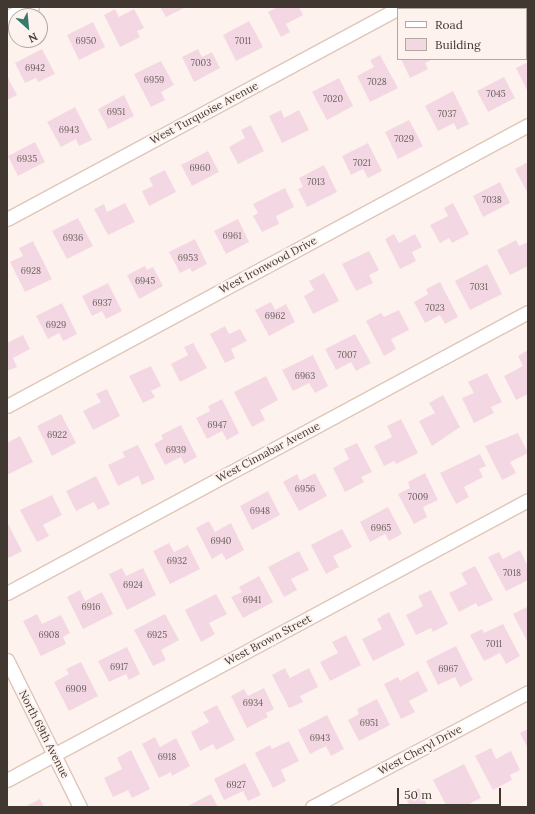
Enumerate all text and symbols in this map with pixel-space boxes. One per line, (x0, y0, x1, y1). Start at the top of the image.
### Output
north arrow (8, 8, 48, 48)
legend (397, 8, 527, 60)
text: Road (435, 17, 463, 32)
text: N (26, 30, 40, 46)
house number: 6950 (76, 36, 96, 46)
house number: 7011 (235, 36, 251, 46)
text: Building (435, 37, 481, 52)
house number: 7003 (191, 58, 211, 68)
house number: 6942 (25, 63, 45, 73)
house number: 6959 (144, 75, 164, 85)
house number: 7028 (367, 77, 387, 87)
street label: West Turquoise Avenue (148, 79, 260, 147)
house number: 7045 (486, 89, 506, 99)
house number: 7020 (323, 94, 343, 104)
house number: 6951 (107, 107, 125, 117)
house number: 7037 (438, 109, 456, 119)
house number: 6943 (59, 125, 79, 135)
house number: 7029 (394, 134, 414, 144)
house number: 6935 (17, 154, 37, 164)
house number: 7021 (353, 158, 371, 168)
house number: 6960 (189, 163, 211, 173)
house number: 7013 (307, 177, 325, 187)
house number: 7038 (482, 195, 502, 205)
house number: 6961 (223, 231, 241, 241)
house number: 6936 (63, 233, 83, 243)
street label: West Ironwood Drive (217, 234, 319, 296)
house number: 6953 (178, 253, 198, 263)
house number: 6928 (21, 266, 41, 276)
house number: 6945 (135, 276, 155, 286)
house number: 7031 (470, 282, 488, 292)
house number: 6937 (92, 298, 112, 308)
house number: 7023 (425, 303, 445, 313)
house number: 6962 (265, 311, 285, 321)
house number: 6929 (46, 320, 66, 330)
house number: 7007 (337, 350, 357, 360)
house number: 6963 (295, 371, 315, 381)
street label: West Cinnabar Avenue (214, 419, 322, 485)
house number: 6947 (207, 420, 227, 430)
house number: 6922 (47, 430, 67, 440)
house number: 6939 (166, 445, 186, 455)
house number: 6956 (295, 484, 315, 494)
house number: 7009 (408, 492, 428, 502)
house number: 6948 (250, 506, 270, 516)
house number: 6965 (371, 523, 391, 533)
house number: 6940 (211, 536, 231, 546)
house number: 6932 (167, 556, 187, 566)
house number: 7018 (503, 568, 521, 578)
house number: 6924 (123, 580, 143, 590)
house number: 6941 (243, 595, 261, 605)
house number: 6916 (82, 602, 100, 612)
street label: West Brown Street (222, 612, 314, 668)
house number: 6908 (38, 630, 60, 640)
house number: 6925 (147, 630, 167, 640)
house number: 7011 (486, 639, 502, 649)
house number: 6917 (110, 662, 128, 672)
house number: 6967 (438, 664, 458, 674)
house number: 6909 (65, 684, 87, 694)
street label: North 69th Avenue (16, 688, 72, 780)
house number: 6934 (243, 698, 263, 708)
house number: 6951 (360, 718, 378, 728)
street label: West Cheryl Drive (376, 722, 464, 778)
house number: 6943 (310, 733, 330, 743)
house number: 6918 (158, 752, 176, 762)
house number: 6927 (226, 780, 246, 790)
scale bar (399, 780, 503, 806)
text: 50 m (404, 787, 432, 802)

